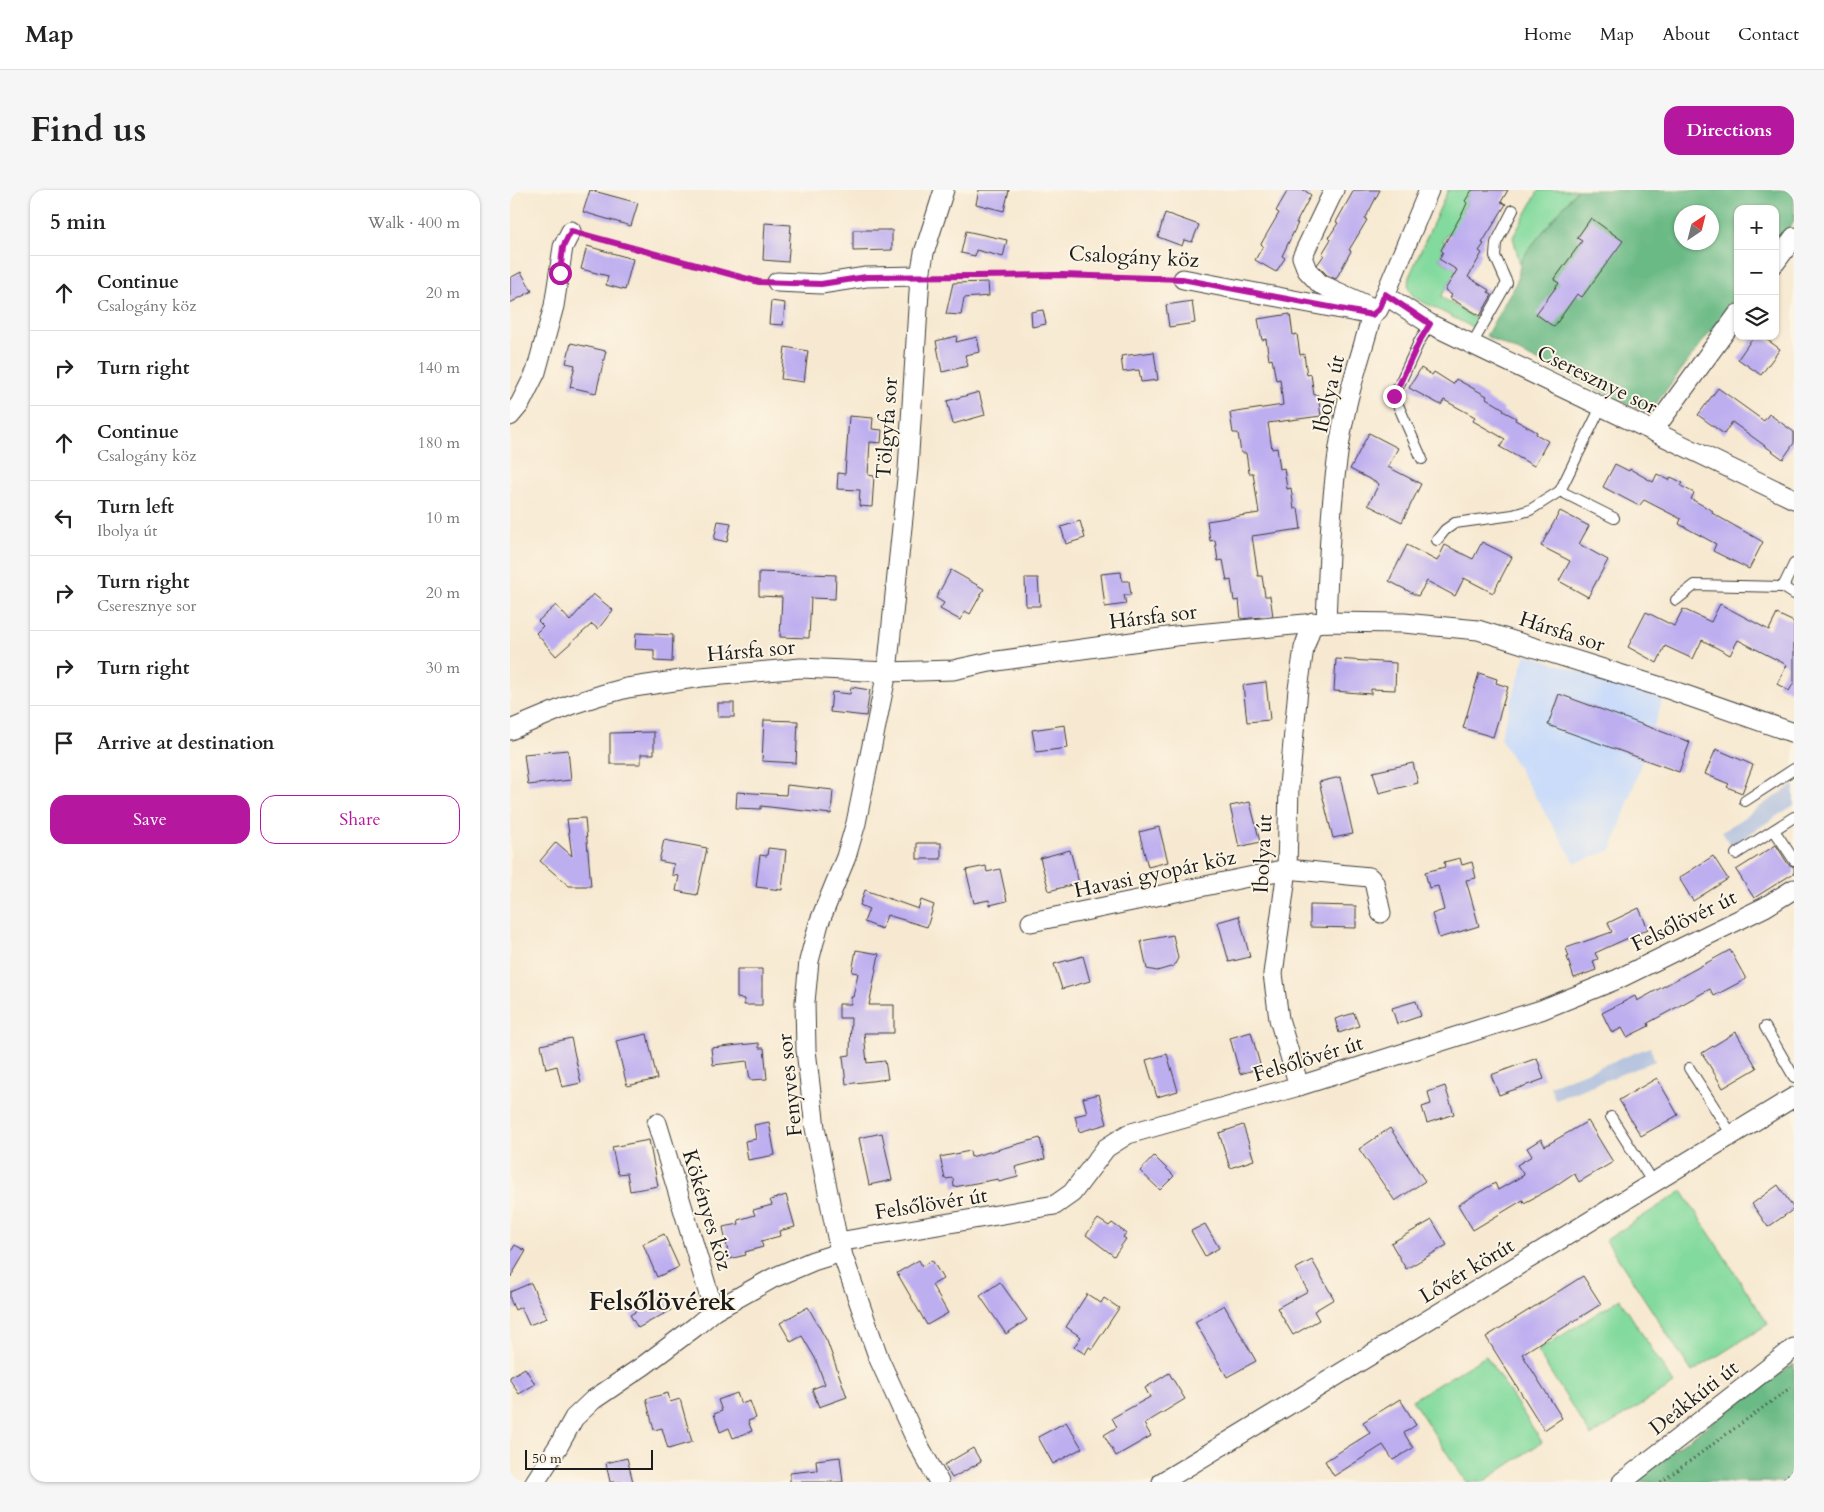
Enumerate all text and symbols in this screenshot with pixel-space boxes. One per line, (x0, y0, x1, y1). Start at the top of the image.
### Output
text: Map (25, 18, 74, 51)
text: Home (1524, 22, 1572, 47)
text: Map (1600, 22, 1634, 47)
text: About (1662, 22, 1710, 47)
text: Contact (1738, 22, 1799, 47)
text: Find us (30, 106, 146, 154)
button: Directions (1664, 106, 1794, 155)
north arrow (1674, 205, 1719, 250)
map controls (1734, 205, 1779, 340)
button: + (1734, 205, 1779, 250)
text: 5 min (50, 208, 106, 237)
text: Walk · 400 m (368, 212, 460, 234)
street label: Csalogány köz (1068, 239, 1200, 275)
button: − (1734, 250, 1779, 295)
route start (549, 262, 572, 285)
text: Continue (97, 269, 179, 295)
icon: ahead (50, 279, 78, 307)
text: 20 m (426, 282, 460, 304)
text: Csalogány köz (97, 295, 196, 317)
button: layers (1734, 295, 1779, 340)
street label: Cseresznye sor (1532, 338, 1662, 422)
street label: Ibolya út (1306, 352, 1352, 436)
icon: right (50, 354, 78, 382)
text: Turn right (97, 355, 189, 381)
text: 140 m (418, 357, 460, 379)
street label: Tölgyfa sor (869, 376, 905, 480)
route end (1383, 385, 1406, 408)
text: Continue (97, 419, 179, 445)
icon: ahead (50, 429, 78, 457)
text: 180 m (418, 432, 460, 454)
text: Csalogány köz (97, 445, 196, 467)
text: Turn left (97, 494, 174, 520)
icon: left (50, 504, 78, 532)
text: 10 m (426, 507, 460, 529)
text: Ibolya út (97, 520, 157, 542)
text: Turn right (97, 569, 189, 595)
icon: right (50, 579, 78, 607)
text: 20 m (426, 582, 460, 604)
text: Cseresznye sor (97, 595, 196, 617)
street label: Hársfa sor (1107, 597, 1199, 637)
street label: Hársfa sor (1515, 605, 1609, 660)
street label: Hársfa sor (706, 633, 797, 669)
icon: right (50, 654, 78, 682)
text: Turn right (97, 655, 189, 681)
text: 30 m (426, 657, 460, 679)
icon: arrive (50, 729, 78, 757)
text: Arrive at destination (97, 730, 274, 756)
button: Save (50, 795, 250, 844)
button: Share (260, 795, 460, 844)
street label: Ibolya út (1246, 813, 1280, 894)
street label: Havasi gyopár köz (1071, 843, 1239, 905)
street label: Felsőlövér út (1627, 883, 1742, 959)
street label: Felsőlövér út (1249, 1028, 1367, 1089)
street label: Fenyves sor (770, 1032, 810, 1138)
street label: Kökényes köz (675, 1146, 739, 1275)
street label: Felsőlövér út (873, 1181, 990, 1227)
street label: Lővér körút (1414, 1231, 1520, 1311)
district label: Felsőlövérek (588, 1284, 736, 1319)
street label: Deákkúti út (1643, 1354, 1745, 1442)
scale bar (525, 1447, 652, 1470)
text: 50 m (532, 1449, 562, 1468)

